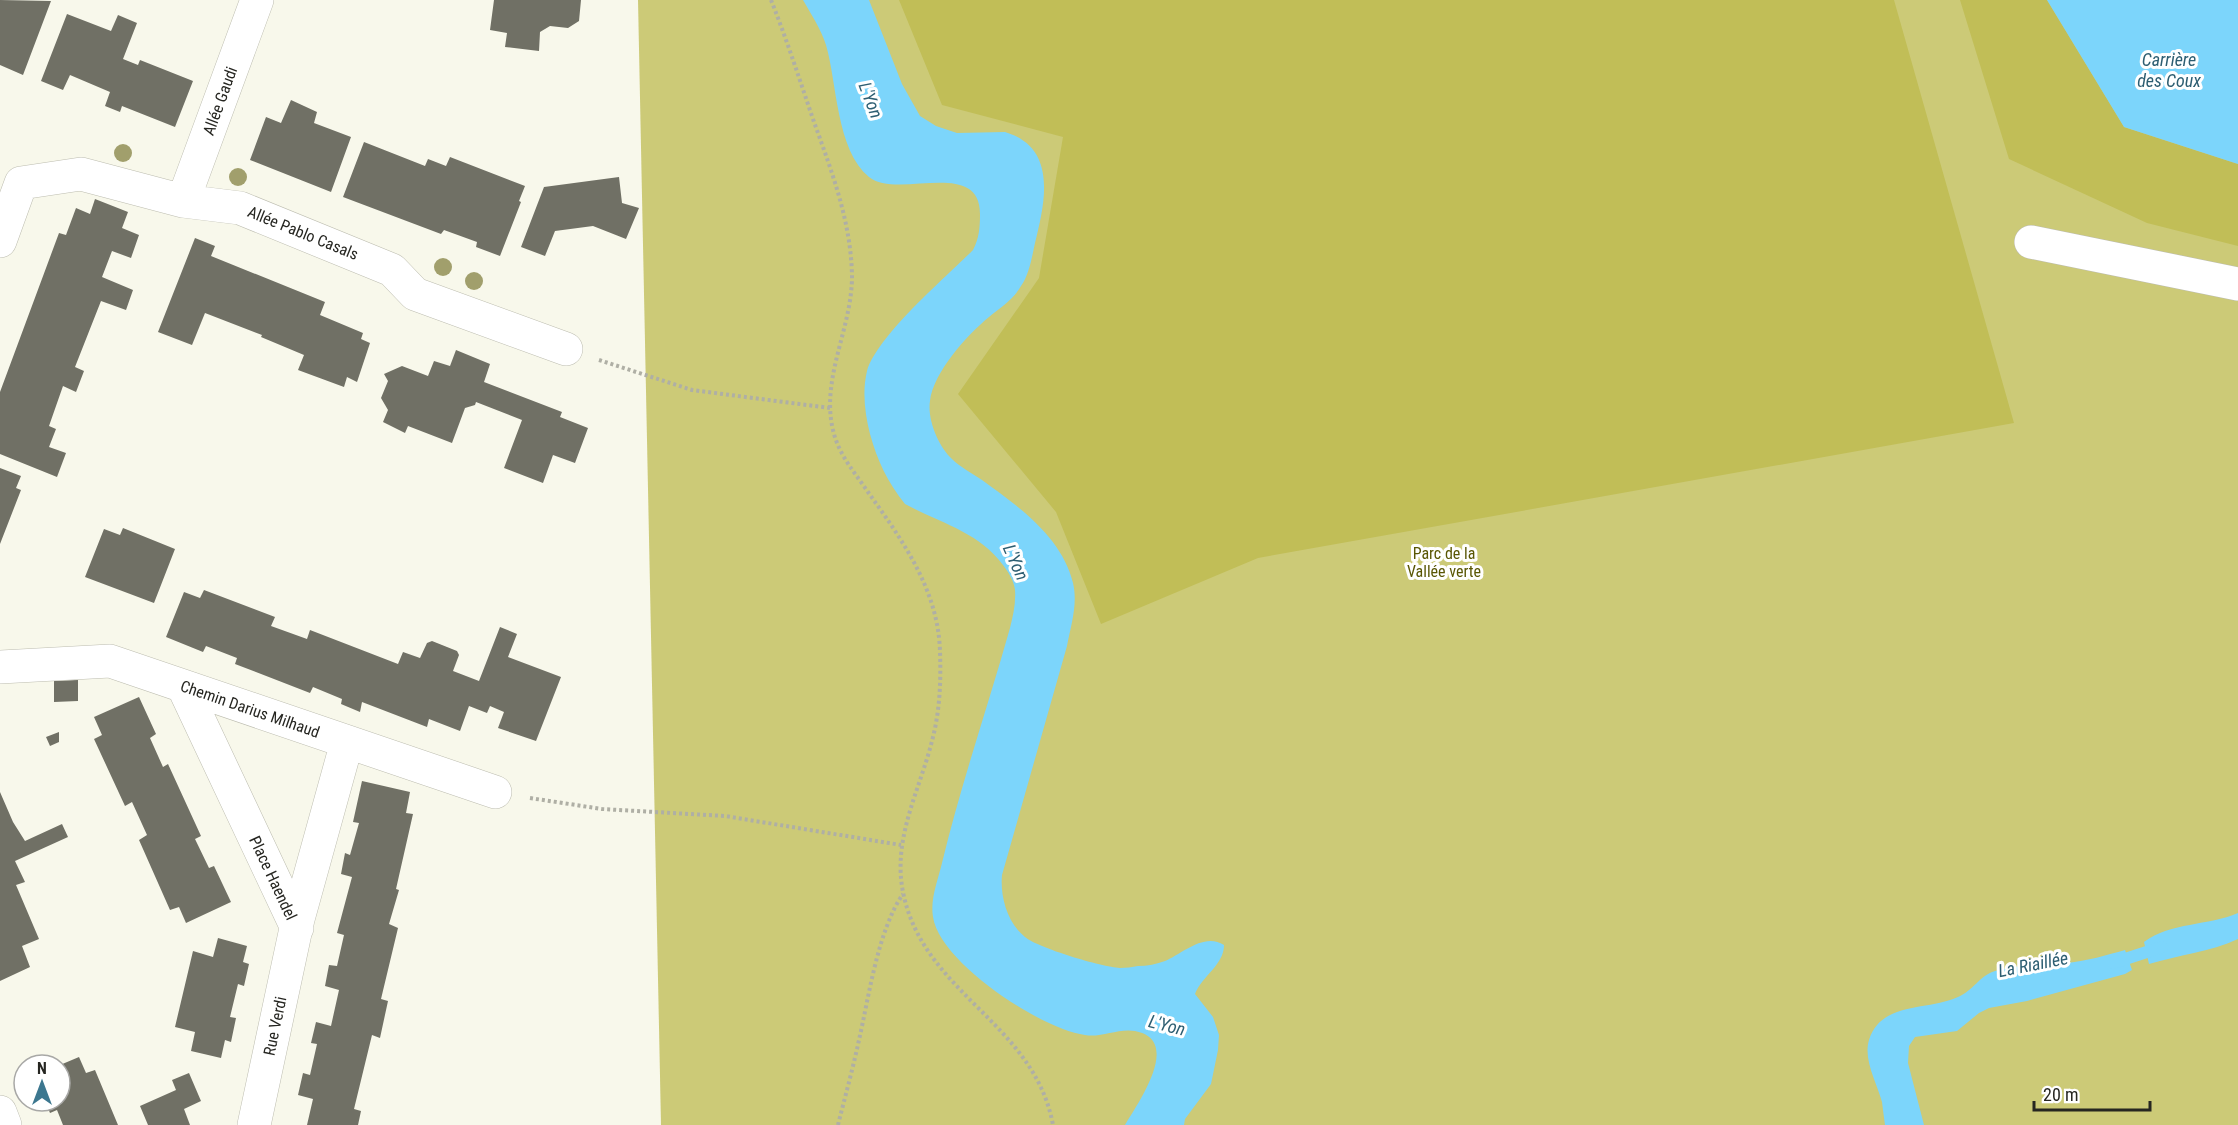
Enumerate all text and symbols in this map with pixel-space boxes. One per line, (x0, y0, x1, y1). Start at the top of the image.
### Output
water label: Carrière des Coux (2137, 49, 2201, 91)
street label: Allée Gaudi (199, 64, 241, 138)
water label: L'Yon (855, 79, 887, 121)
street label: Allée Pablo Casals (245, 202, 361, 264)
water label: L'Yon (999, 541, 1033, 583)
park label: Parc de la Vallée verte (1407, 544, 1481, 581)
street label: Chemin Darius Milhaud (178, 676, 322, 742)
street label: Place Haendel (245, 833, 301, 923)
water label: La Riaillée (1996, 947, 2070, 981)
street label: Rue Verdi (259, 995, 291, 1057)
water label: L'Yon (1146, 1010, 1188, 1040)
north arrow (12, 1053, 72, 1113)
text: N (37, 1059, 47, 1078)
scale bar (2034, 1074, 2150, 1112)
text: 20 m (2043, 1084, 2078, 1105)

